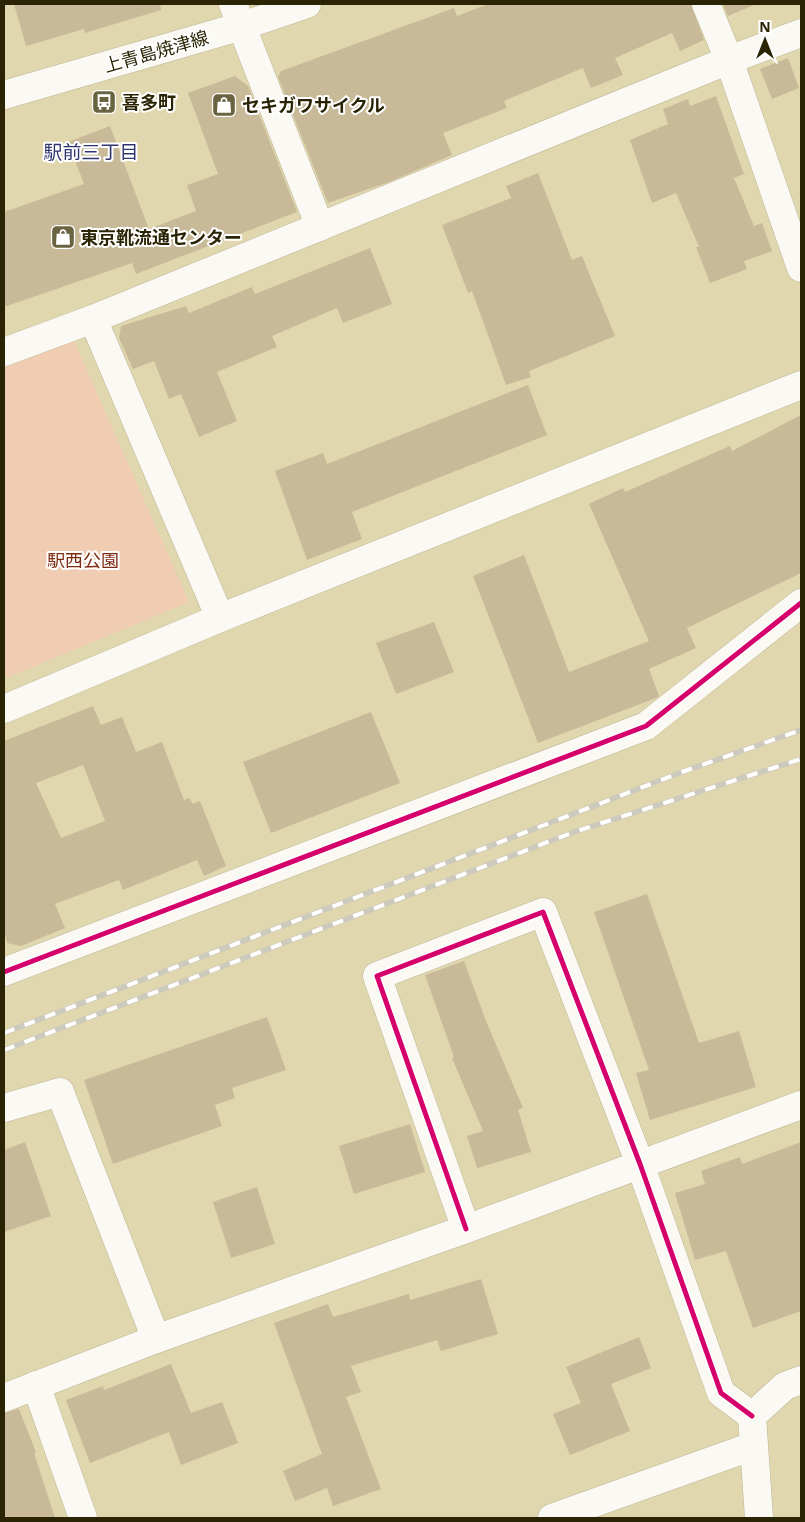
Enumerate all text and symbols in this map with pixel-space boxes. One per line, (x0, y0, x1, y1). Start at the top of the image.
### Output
north arrow (740, 15, 790, 65)
text: N (759, 17, 771, 36)
street label: 上青島焼津線 (101, 25, 211, 77)
bus stop icon: 喜多町 (91, 89, 117, 115)
place label: 喜多町 (122, 90, 176, 114)
shop icon: セキガワサイクル (211, 92, 237, 118)
place label: セキガワサイクル (242, 93, 385, 117)
district label: 駅前三丁目 (43, 139, 139, 165)
shop icon: 東京靴流通センター (50, 224, 76, 250)
place label: 東京靴流通センター (80, 225, 242, 249)
park label: 駅西公園 (47, 548, 119, 572)

